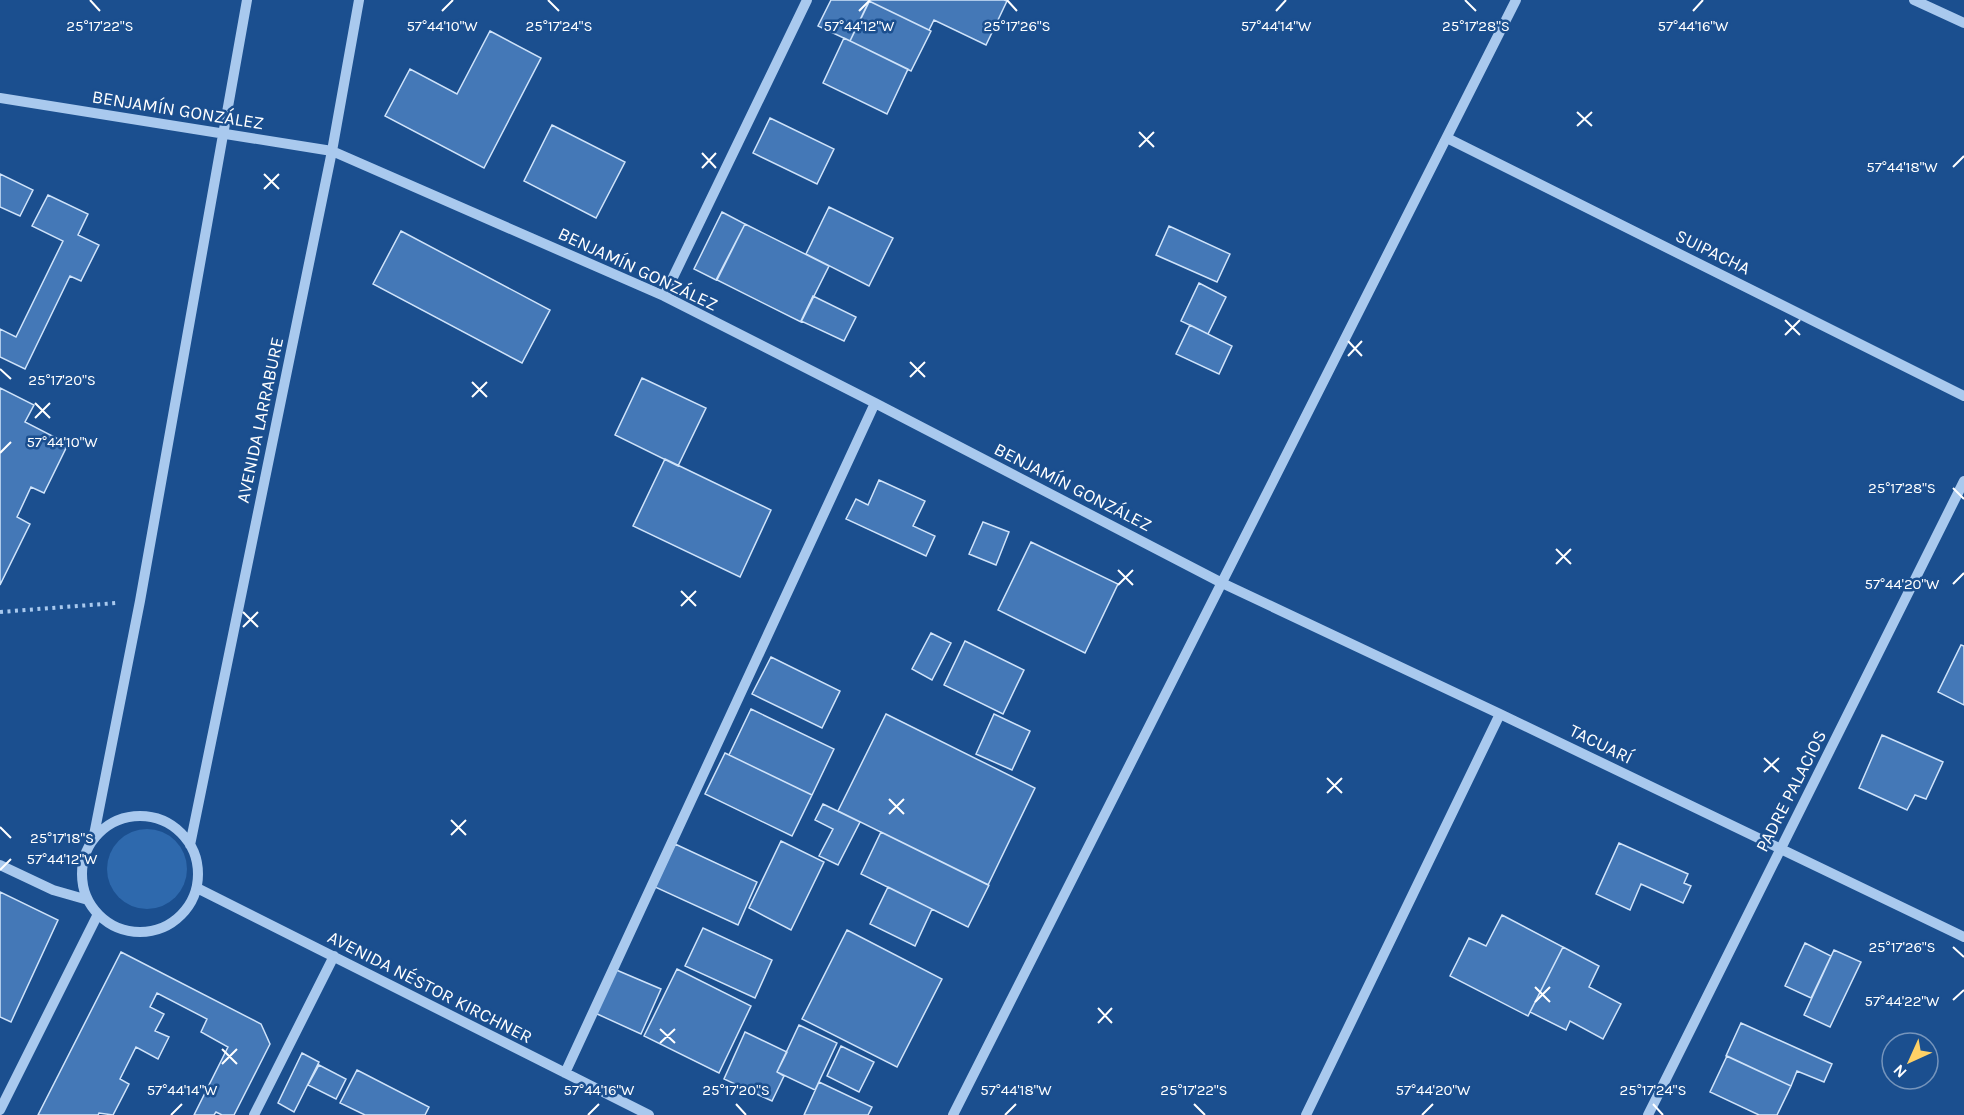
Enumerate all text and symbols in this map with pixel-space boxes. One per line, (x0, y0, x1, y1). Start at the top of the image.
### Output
text: 25°17'22"S (66, 17, 134, 35)
text: 57°44'10"W (406, 17, 478, 35)
text: 25°17'24"S (525, 17, 593, 35)
text: 57°44'12"W (823, 17, 895, 35)
text: 25°17'26"S (983, 17, 1051, 35)
text: 57°44'14"W (1241, 17, 1312, 35)
text: 25°17'28"S (1442, 17, 1510, 35)
text: 57°44'16"W (1658, 17, 1729, 35)
street label: BENJAMÍN GONZÁLEZ (90, 85, 266, 134)
text: 57°44'18"W (1866, 158, 1938, 176)
street label: BENJAMÍN GONZÁLEZ (555, 221, 722, 316)
street label: SUIPACHA (1672, 224, 1754, 280)
street label: AVENIDA LARRABURE (232, 335, 288, 505)
text: 25°17'20"S (28, 371, 96, 389)
text: 57°44'10"W (26, 433, 98, 451)
street label: BENJAMÍN GONZÁLEZ (991, 437, 1156, 536)
text: 25°17'28"S (1868, 479, 1936, 497)
text: 57°44'20"W (1865, 575, 1940, 593)
street label: TACUARÍ (1566, 718, 1638, 769)
street label: PADRE PALACIOS (1751, 726, 1831, 856)
text: 25°17'18"S (30, 829, 94, 847)
text: 57°44'12"W (26, 850, 98, 868)
street label: AVENIDA NÉSTOR KIRCHNER (324, 925, 536, 1048)
text: 25°17'26"S (1868, 938, 1936, 956)
text: 57°44'22"W (1865, 992, 1940, 1010)
north arrow (1880, 1031, 1940, 1091)
text: N (1889, 1060, 1911, 1082)
text: 57°44'14"W (147, 1081, 218, 1099)
text: 57°44'16"W (564, 1081, 635, 1099)
text: 25°17'20"S (702, 1081, 770, 1099)
text: 57°44'18"W (980, 1081, 1052, 1099)
text: 25°17'22"S (1160, 1081, 1228, 1099)
text: 57°44'20"W (1396, 1081, 1471, 1099)
text: 25°17'24"S (1619, 1081, 1687, 1099)

